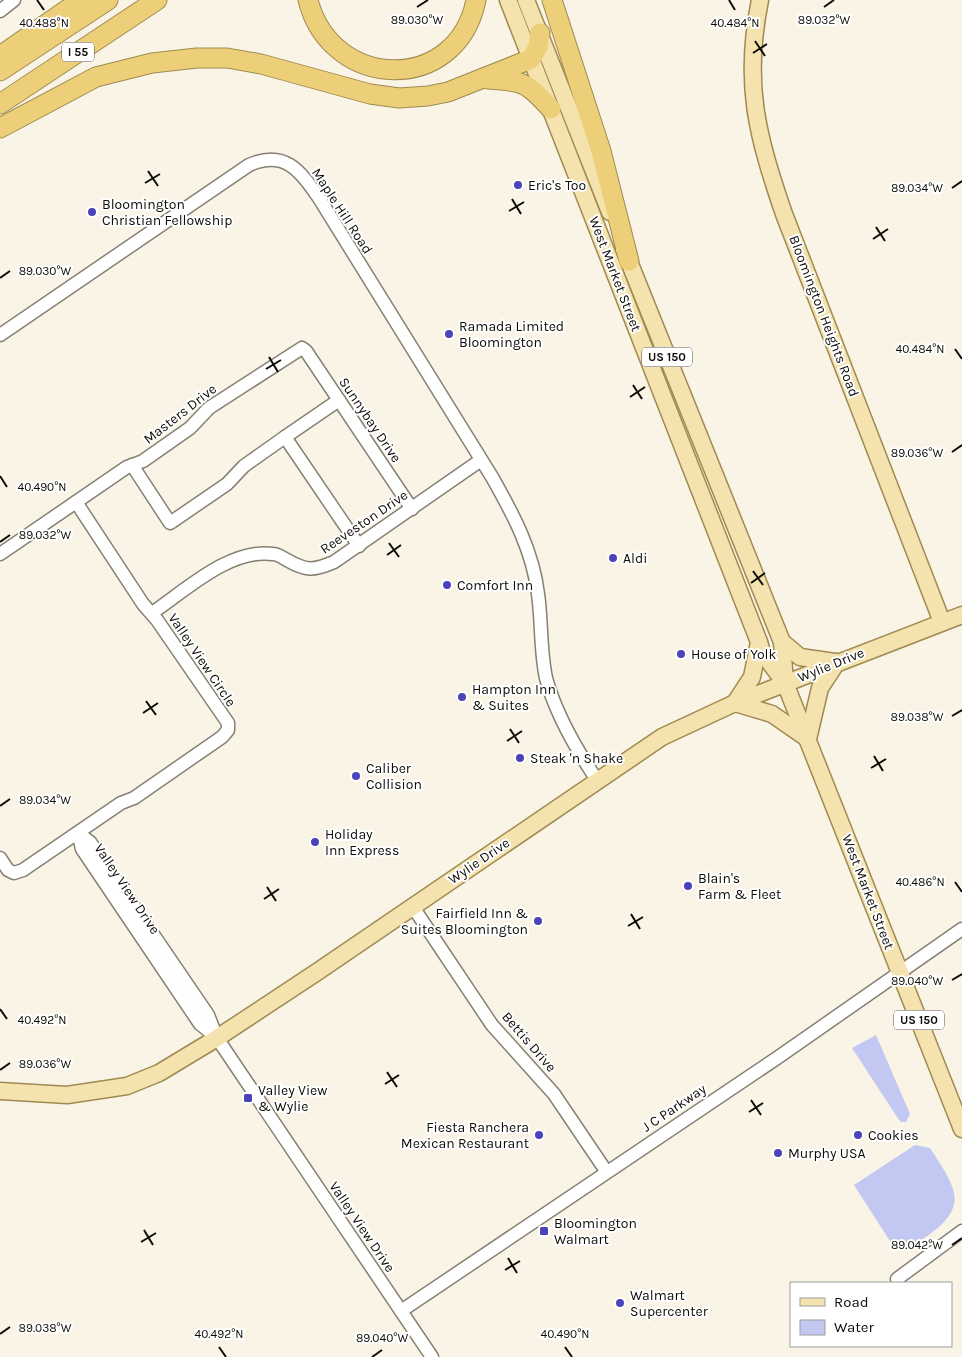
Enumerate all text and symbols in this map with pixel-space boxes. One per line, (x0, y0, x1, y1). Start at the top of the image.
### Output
text: 89.030°W (391, 13, 444, 27)
text: 89.032°W (798, 13, 850, 27)
text: 40.488°N (19, 16, 69, 30)
text: 40.484°N (710, 16, 760, 30)
road number: I 55 (62, 42, 94, 62)
street label: Maple Hill Road (308, 165, 376, 257)
place label: Eric's Too (528, 177, 586, 194)
marker: Eric's Too (512, 179, 524, 191)
text: 89.034°W (891, 181, 943, 195)
place label: Bloomington Christian Fellowship (102, 196, 232, 229)
marker: Bloomington Christian Fellowship (86, 206, 98, 218)
street label: West Market Street (585, 214, 645, 334)
street label: Bloomington Heights Road (785, 233, 863, 399)
text: 89.030°W (19, 264, 72, 278)
place label: Ramada Limited Bloomington (459, 318, 564, 351)
marker: Ramada Limited Bloomington (443, 328, 455, 340)
text: 40.484°N (895, 342, 945, 356)
road number: US 150 (642, 348, 692, 367)
street label: Sunnybay Drive (335, 374, 405, 466)
street label: Masters Drive (140, 380, 220, 448)
text: 89.036°W (891, 446, 943, 460)
text: 40.490°N (17, 480, 67, 494)
street label: Reeveston Drive (317, 486, 411, 558)
text: 89.032°W (19, 528, 71, 542)
place label: Aldi (623, 550, 647, 567)
marker: Aldi (607, 552, 619, 564)
place label: Comfort Inn (457, 577, 533, 594)
marker: Comfort Inn (441, 579, 453, 591)
street label: Valley View Circle (165, 610, 239, 710)
street label: Wylie Drive (795, 644, 867, 686)
place label: House of Yolk (691, 646, 776, 663)
marker: House of Yolk (675, 648, 687, 660)
place label: Hampton Inn & Suites (472, 681, 556, 714)
marker: Hampton Inn & Suites (456, 691, 468, 703)
text: 89.038°W (891, 710, 944, 724)
place label: Steak 'n Shake (530, 750, 623, 767)
marker: Steak 'n Shake (514, 752, 526, 764)
place label: Caliber Collision (366, 760, 422, 793)
marker: Caliber Collision (350, 770, 362, 782)
text: 89.034°W (19, 793, 71, 807)
place label: Holiday Inn Express (325, 826, 399, 859)
street label: West Market Street (838, 832, 898, 952)
street label: Wylie Drive (445, 834, 513, 888)
marker: Holiday Inn Express (309, 836, 321, 848)
street label: Valley View Drive (90, 841, 164, 937)
place label: Blain's Farm & Fleet (698, 870, 781, 903)
text: 40.486°N (895, 875, 945, 889)
marker: Blain's Farm & Fleet (682, 880, 694, 892)
place label: Fairfield Inn & Suites Bloomington (401, 905, 528, 938)
marker: Fairfield Inn & Suites Bloomington (532, 915, 544, 927)
text: 89.040°W (891, 974, 943, 988)
street label: Bettis Drive (498, 1009, 560, 1075)
road number: US 150 (894, 1010, 944, 1030)
text: 40.492°N (18, 1013, 66, 1027)
text: 89.036°W (19, 1057, 71, 1071)
street label: J C Parkway (639, 1080, 710, 1136)
place label: Valley View & Wylie (258, 1082, 327, 1115)
marker: Valley View & Wylie (242, 1092, 254, 1104)
place label: Fiesta Ranchera Mexican Restaurant (401, 1119, 529, 1152)
place label: Cookies (868, 1127, 919, 1144)
marker: Fiesta Ranchera Mexican Restaurant (533, 1129, 545, 1141)
marker: Cookies (852, 1129, 864, 1141)
place label: Murphy USA (788, 1145, 866, 1162)
marker: Murphy USA (772, 1147, 784, 1159)
street label: Valley View Drive (325, 1179, 399, 1275)
place label: Bloomington Walmart (554, 1215, 637, 1248)
marker: Bloomington Walmart (538, 1225, 550, 1237)
text: 89.042°W (891, 1238, 943, 1252)
legend (790, 1282, 952, 1347)
place label: Walmart Supercenter (630, 1287, 709, 1320)
text: Road (834, 1293, 869, 1311)
marker: Walmart Supercenter (614, 1297, 626, 1309)
text: Water (834, 1318, 875, 1336)
text: 89.038°W (19, 1321, 72, 1335)
text: 40.492°N (195, 1327, 243, 1341)
text: 40.490°N (540, 1327, 590, 1341)
text: 89.040°W (356, 1331, 408, 1345)

